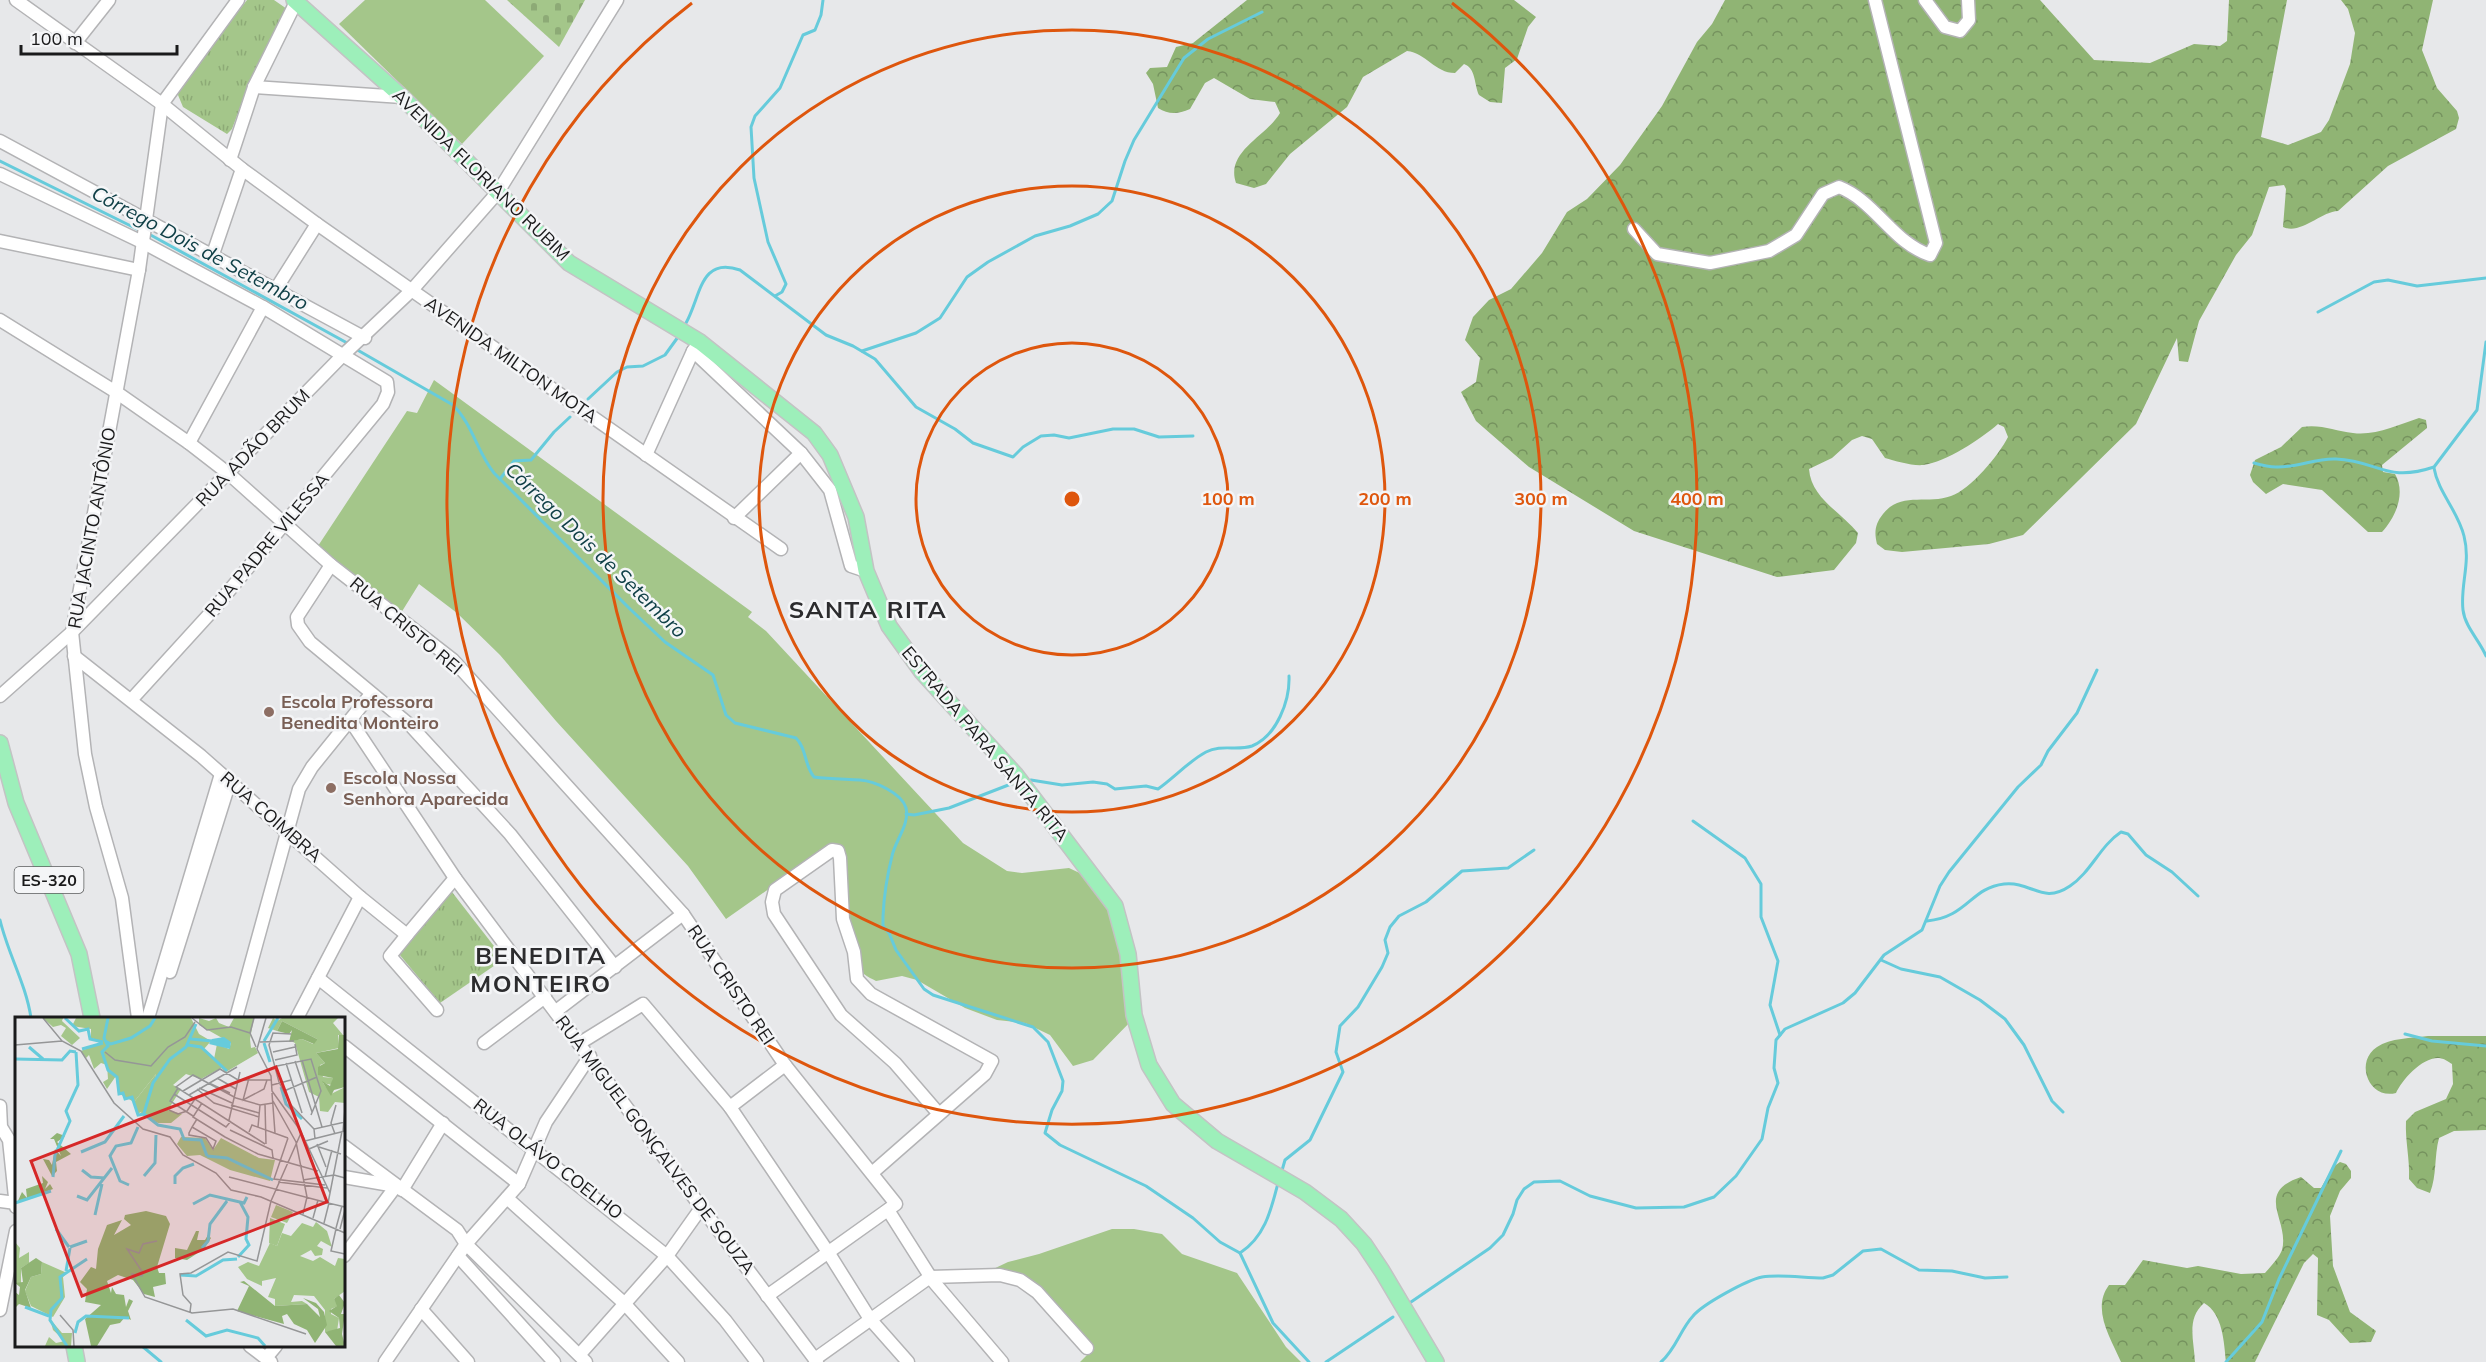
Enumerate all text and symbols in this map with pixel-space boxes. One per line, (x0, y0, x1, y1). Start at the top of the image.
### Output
scale bar (21, 18, 177, 56)
text: 100 m (30, 27, 83, 50)
street label: AVENIDA FLORIANO RUBIM (388, 84, 575, 266)
water label: Córrego Dois de Setembro (88, 180, 313, 315)
street label: AVENIDA MILTON MOTA (420, 291, 602, 428)
street label: RUA ADÃO BRUM (191, 384, 315, 511)
street label: RUA JACINTO ANTÔNIO (62, 425, 121, 630)
water label: Córrego Dois de Setembro (501, 457, 692, 643)
street label: RUA PADRE VILESSA (200, 468, 334, 622)
text: 100 m (1201, 487, 1255, 510)
text: 200 m (1358, 487, 1412, 510)
text: 300 m (1514, 487, 1568, 510)
text: 400 m (1670, 487, 1724, 510)
centre of rings (1062, 489, 1082, 509)
street label: RUA CRISTO REI (345, 572, 467, 679)
district label: SANTA RITA (789, 594, 947, 624)
street label: ESTRADA PARA SANTA RITA (897, 641, 1074, 846)
place label: Escola Professora Benedita Monteiro (281, 690, 439, 734)
marker: Escola Professora Benedita Monteiro (262, 705, 276, 719)
street label: RUA COIMBRA (216, 766, 327, 867)
place label: Escola Nossa Senhora Aparecida (343, 766, 509, 810)
marker: Escola Nossa Senhora Aparecida (324, 781, 338, 795)
road number: ES-320 (14, 867, 84, 893)
street label: RUA CRISTO REI (683, 920, 780, 1049)
district label: BENEDITA MONTEIRO (470, 940, 612, 998)
street label: RUA MIGUEL GONÇALVES DE SOUZA (550, 1011, 760, 1279)
inset map (15, 1017, 345, 1347)
street label: RUA OLÁVO COELHO (469, 1093, 628, 1224)

